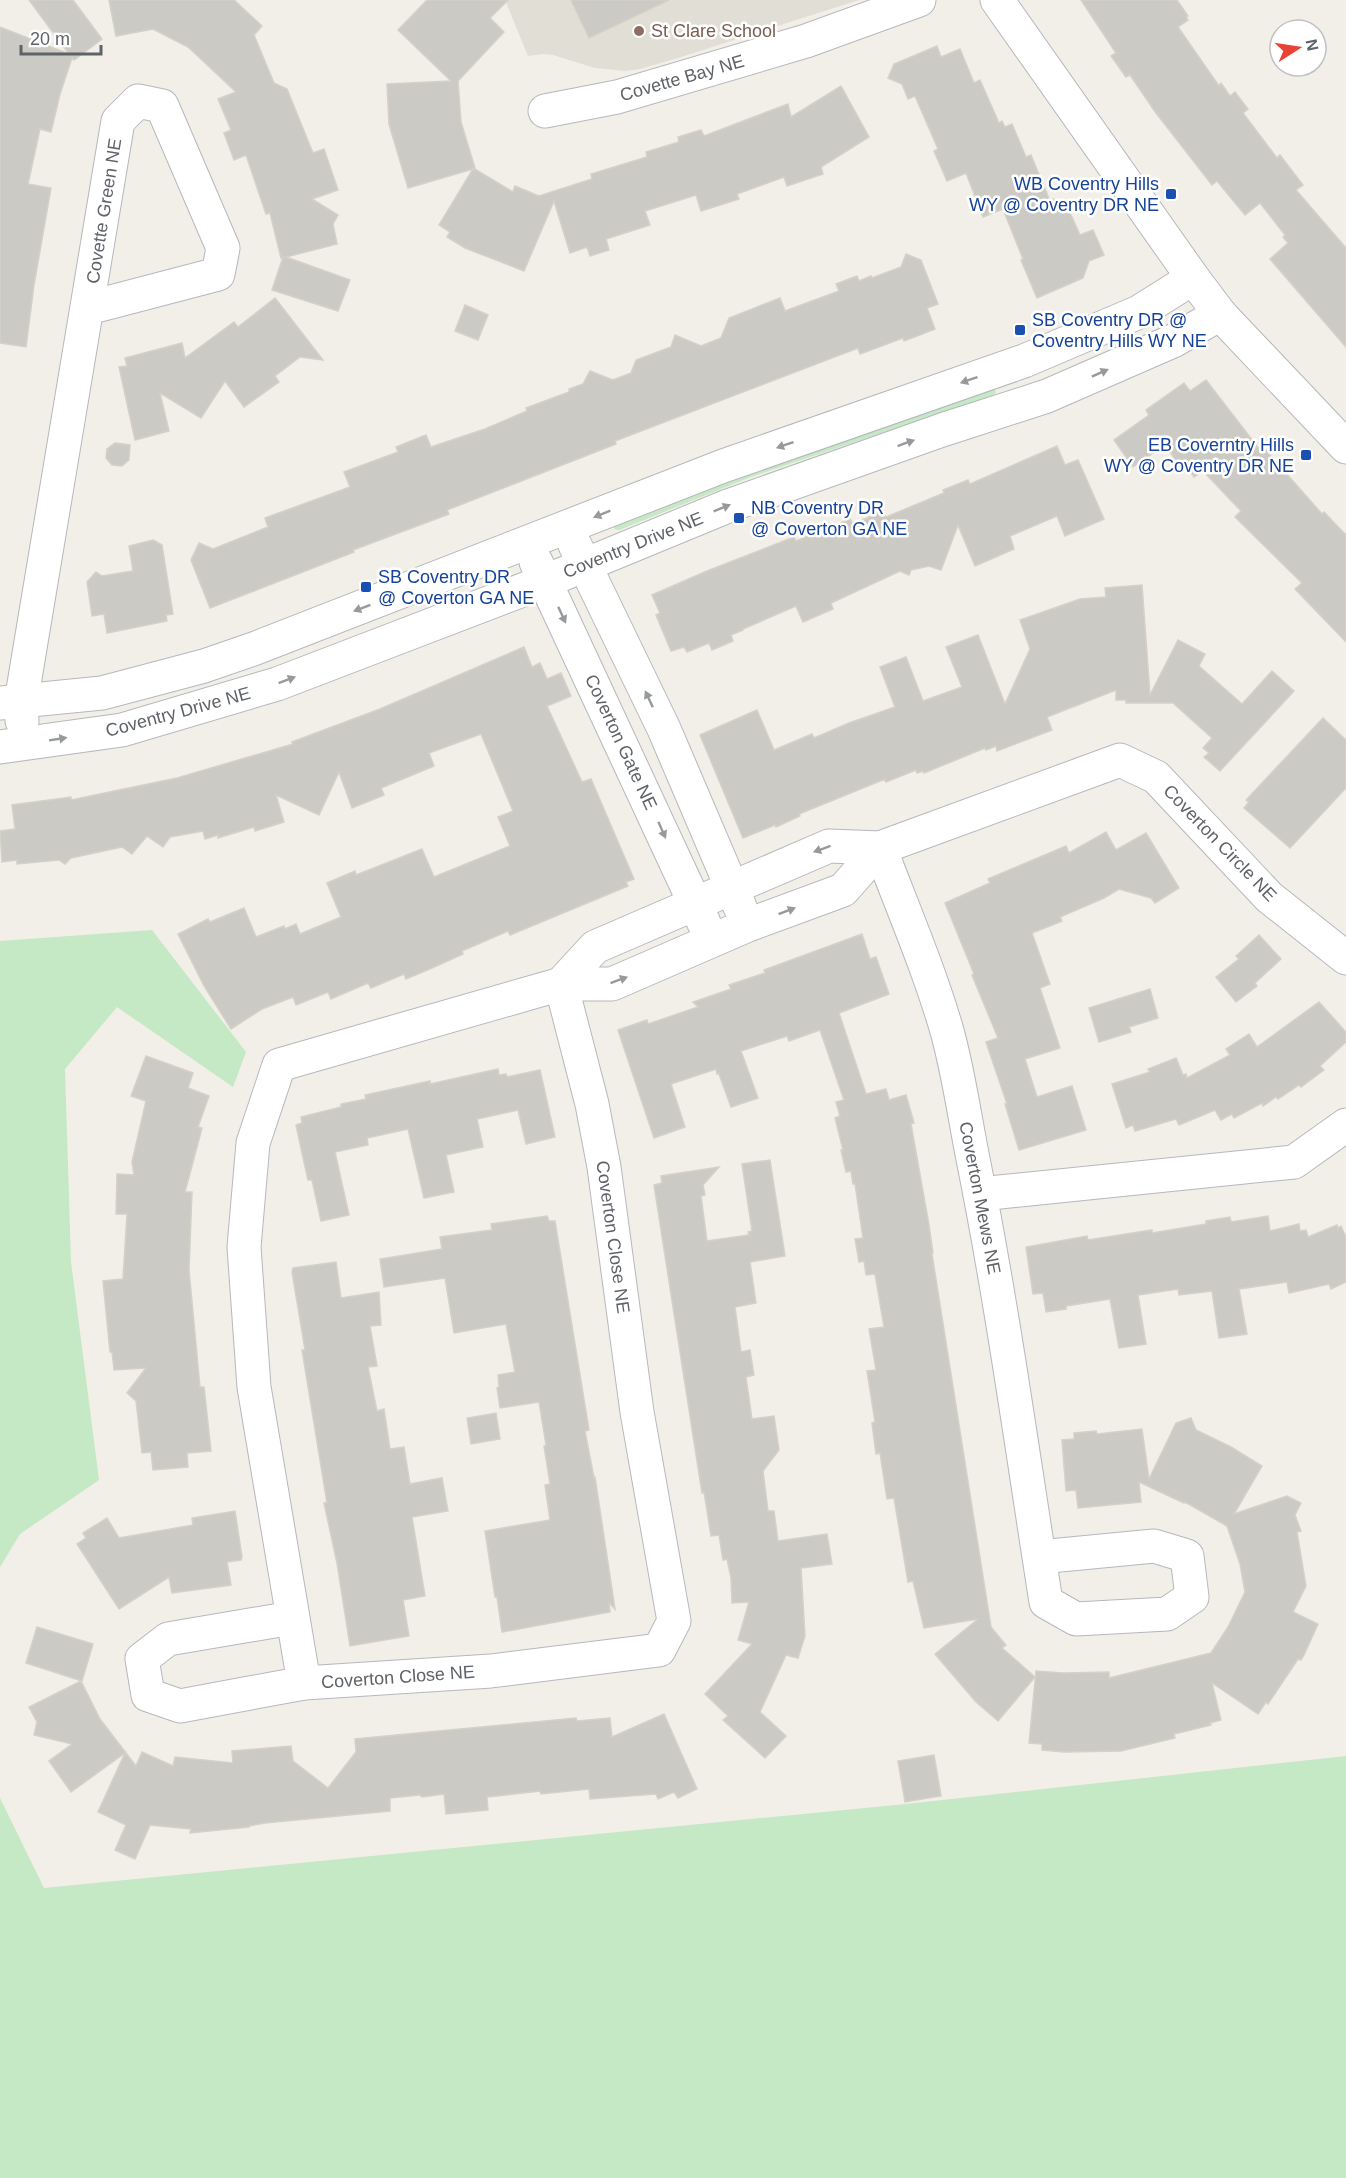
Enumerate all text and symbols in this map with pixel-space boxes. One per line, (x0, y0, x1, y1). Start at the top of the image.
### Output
scale bar (21, 18, 100, 56)
north arrow (1268, 18, 1328, 78)
place label: St Clare School (651, 21, 776, 41)
marker: St Clare School (632, 24, 646, 38)
text: 20 m (30, 29, 70, 49)
text: N (1303, 38, 1322, 52)
street label: Covette Bay NE (618, 51, 746, 105)
street label: Covette Green NE (83, 137, 125, 285)
place label: WB Coventry Hills WY @ Coventry DR NE (969, 174, 1159, 215)
marker: WB Coventry Hills WY @ Coventry DR NE (1164, 187, 1178, 201)
place label: SB Coventry DR @ Coventry Hills WY NE (1032, 310, 1207, 351)
marker: SB Coventry DR @ Coventry Hills WY NE (1013, 323, 1027, 337)
one-way arrow (1092, 368, 1110, 378)
one-way arrow (960, 376, 978, 386)
place label: EB Coverntry Hills WY @ Coventry DR NE (1104, 435, 1294, 476)
one-way arrow (897, 437, 915, 447)
one-way arrow (775, 440, 793, 450)
marker: EB Coverntry Hills WY @ Coventry DR NE (1299, 448, 1313, 462)
place label: NB Coventry DR @ Coverton GA NE (751, 498, 907, 539)
one-way arrow (713, 503, 731, 512)
street label: Coventry Drive NE (560, 508, 706, 582)
one-way arrow (593, 509, 611, 519)
marker: NB Coventry DR @ Coverton GA NE (732, 511, 746, 525)
place label: SB Coventry DR @ Coverton GA NE (378, 567, 534, 608)
marker: SB Coventry DR @ Coverton GA NE (359, 580, 373, 594)
one-way arrow (353, 603, 371, 613)
one-way arrow (557, 607, 566, 624)
street label: Coverton Gate NE (581, 671, 661, 813)
one-way arrow (278, 675, 296, 685)
street label: Coventry Drive NE (103, 683, 253, 741)
one-way arrow (645, 690, 654, 707)
one-way arrow (49, 735, 68, 744)
street label: Coverton Circle NE (1159, 781, 1281, 905)
one-way arrow (657, 822, 666, 839)
one-way arrow (813, 845, 831, 855)
one-way arrow (778, 905, 796, 915)
one-way arrow (610, 975, 628, 985)
street label: Coverton Mews NE (955, 1120, 1005, 1276)
street label: Coverton Close NE (592, 1159, 634, 1315)
street label: Coverton Close NE (320, 1662, 476, 1692)

